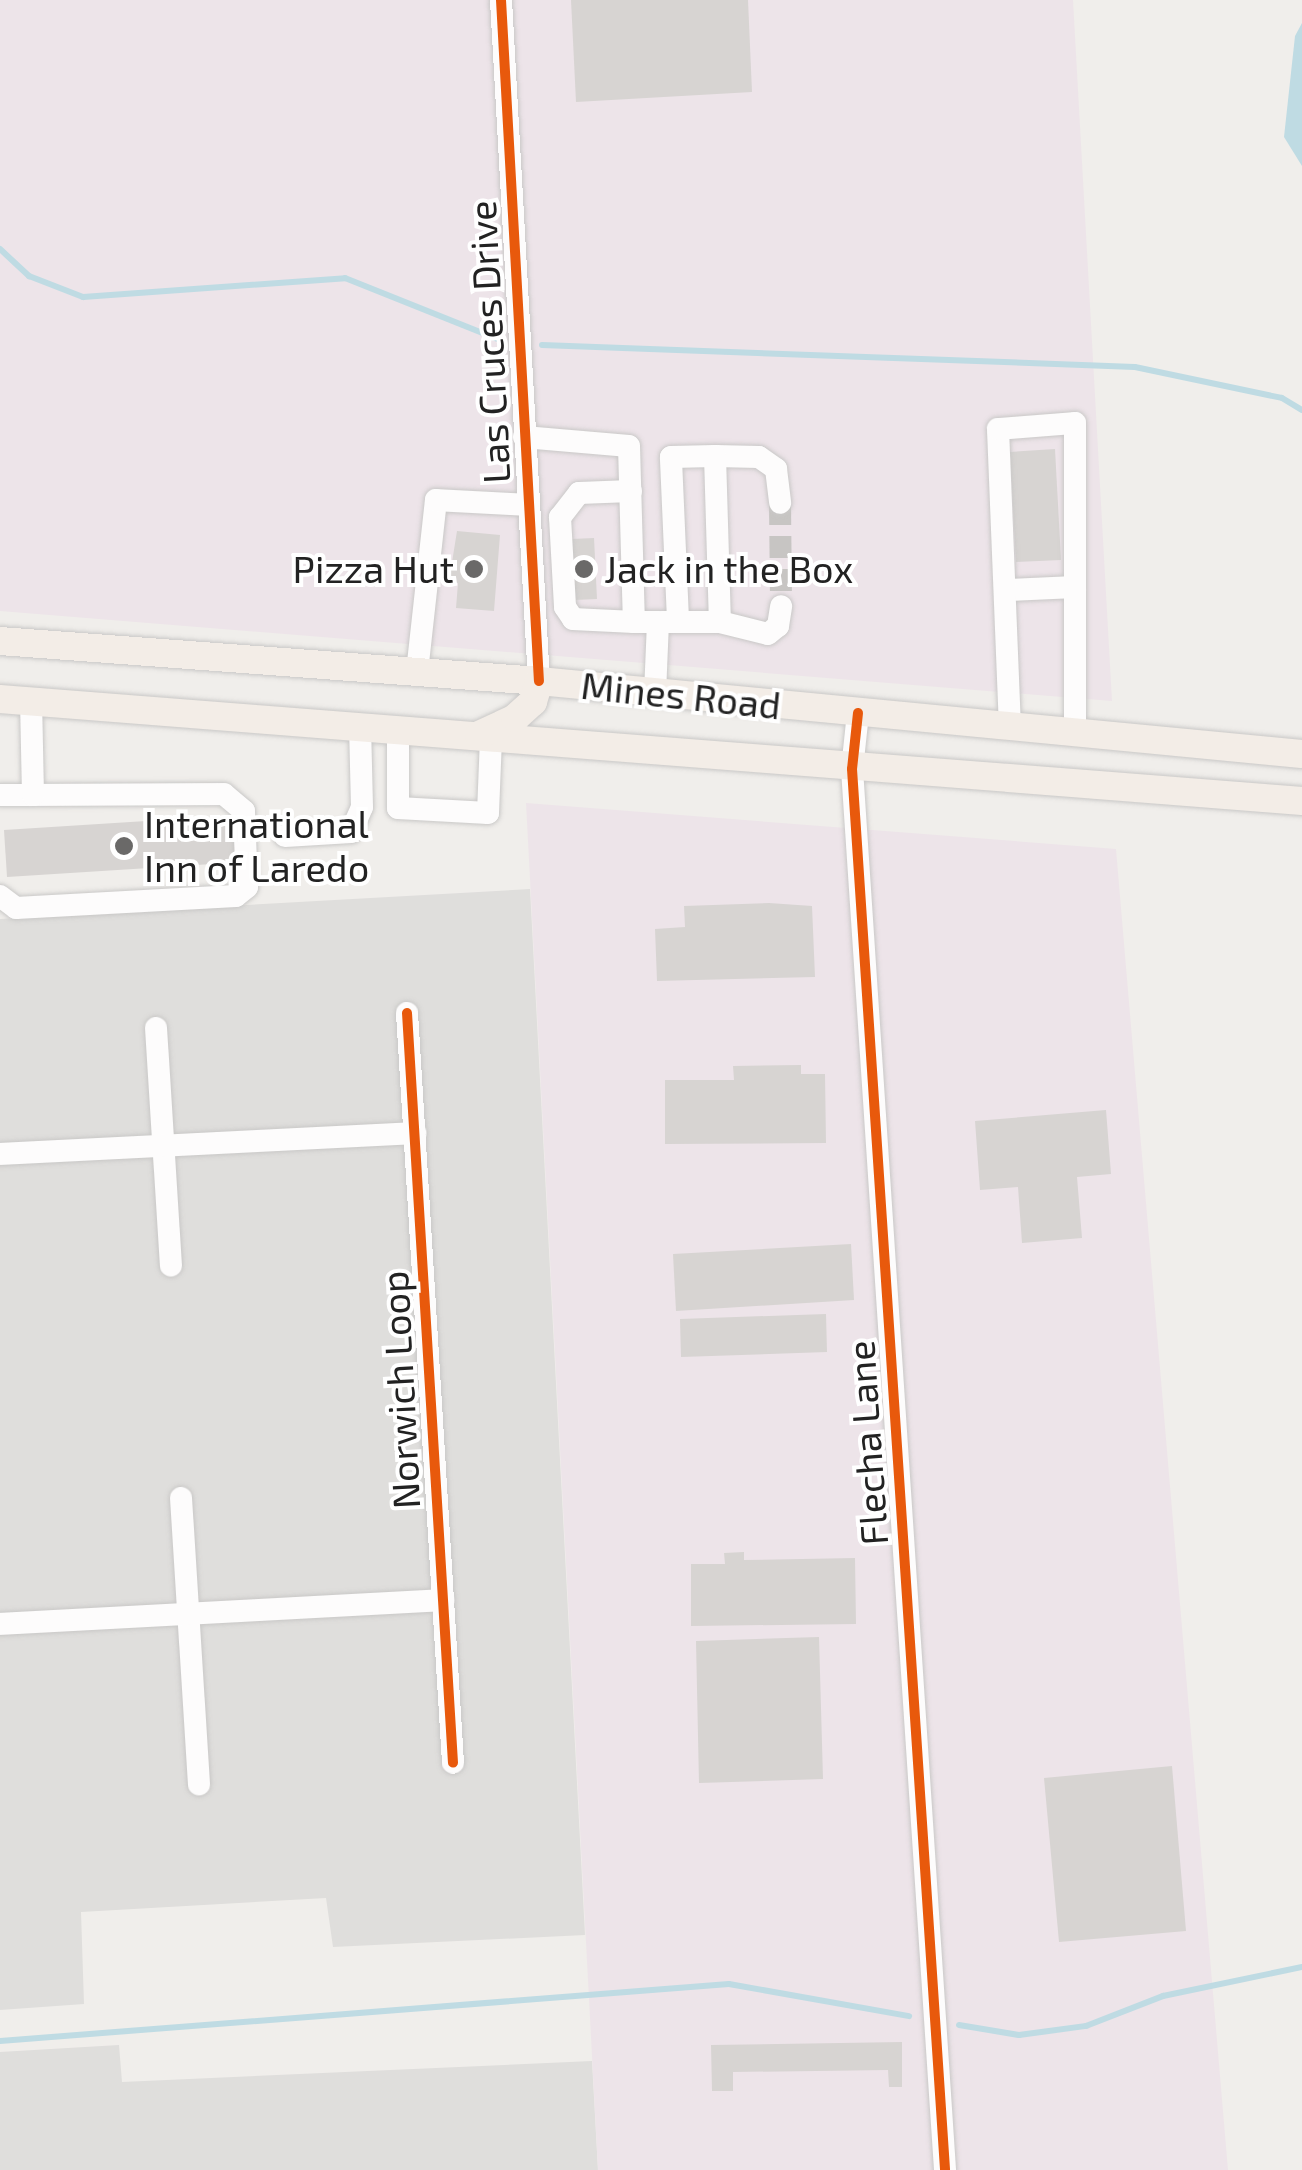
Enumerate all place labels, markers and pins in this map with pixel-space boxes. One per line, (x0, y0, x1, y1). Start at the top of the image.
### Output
place label: Pizza Hut (293, 546, 454, 592)
place label: Jack in the Box (604, 546, 854, 592)
marker: Pizza Hut (463, 558, 485, 580)
marker: Jack in the Box (573, 558, 595, 580)
place label: International Inn of Laredo (144, 801, 370, 891)
marker: International Inn of Laredo (113, 835, 135, 857)

